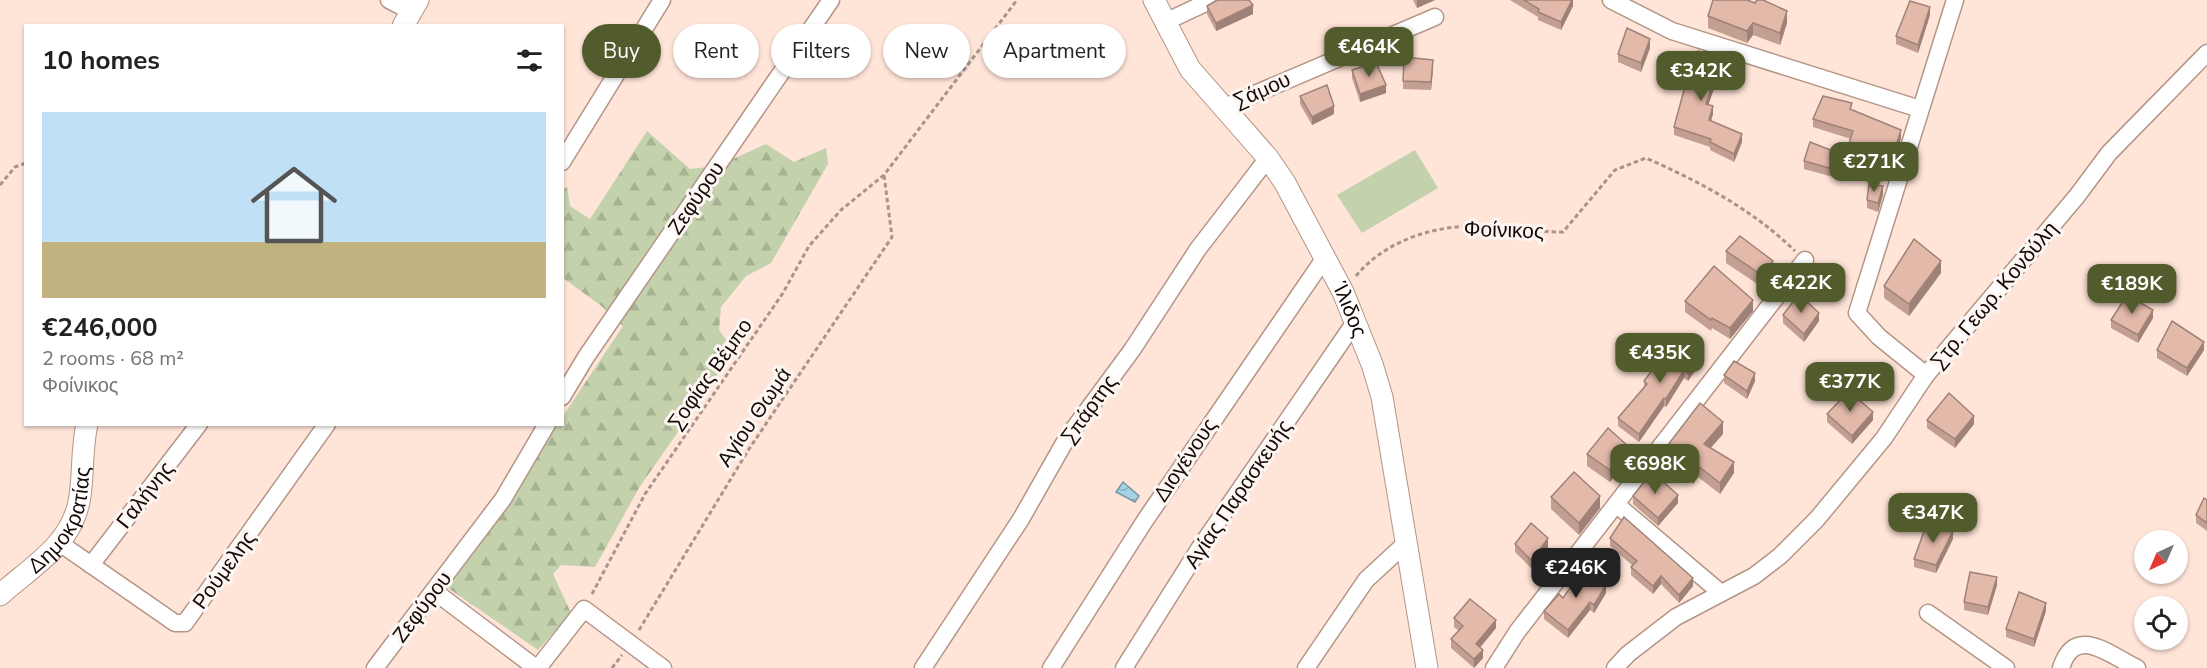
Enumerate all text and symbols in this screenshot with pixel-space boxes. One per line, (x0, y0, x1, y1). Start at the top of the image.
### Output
chip: Buy (582, 24, 661, 78)
chip: Rent (673, 24, 759, 78)
chip: Filters (771, 24, 871, 78)
chip: New (883, 24, 970, 78)
chip: Apartment (982, 24, 1126, 78)
pin: €464K (1327, 27, 1411, 78)
text: €464K (1338, 33, 1400, 60)
text: 10 homes (42, 43, 160, 78)
icon: filters (513, 44, 546, 77)
pin: €342K (1659, 51, 1743, 102)
text: €342K (1670, 57, 1732, 84)
street label: Σάμου (1229, 65, 1295, 115)
pin: €271K (1832, 142, 1916, 193)
text: €271K (1843, 148, 1905, 175)
icon: home (240, 151, 348, 259)
street label: Ζεφύρου (661, 156, 731, 240)
street label: Φοίνικος (1463, 215, 1545, 245)
street label: Στρ. Γεωρ. Κονδύλη (1924, 216, 2064, 374)
pin: €422K (1759, 263, 1843, 314)
pin: €189K (2090, 264, 2174, 315)
text: €422K (1770, 269, 1832, 296)
text: €189K (2101, 270, 2163, 297)
street label: Ίλιδος (1326, 276, 1374, 341)
text: €246,000 (42, 310, 158, 345)
street label: Σοφίας Βέμπο (661, 313, 759, 435)
pin: €435K (1618, 333, 1702, 384)
text: €435K (1629, 339, 1691, 366)
text: 2 rooms · 68 m² (42, 345, 184, 372)
street label: Αγίου Θωμά (711, 362, 797, 472)
pin: €377K (1808, 362, 1892, 413)
text: €377K (1819, 368, 1881, 395)
street label: Σπάρτης (1055, 369, 1123, 449)
text: Φοίνικος (42, 372, 118, 399)
street label: Διογένους (1147, 413, 1223, 507)
street label: Αγίας Παρασκευής (1178, 414, 1298, 574)
pin: €698K (1613, 444, 1697, 495)
text: €698K (1624, 450, 1686, 477)
street label: Γαλήνης (110, 456, 180, 534)
street label: Δημοκρατίας (22, 466, 96, 580)
pin: €347K (1891, 493, 1975, 544)
text: €347K (1902, 499, 1964, 526)
street label: Ρούμελης (186, 525, 262, 615)
north arrow (2134, 530, 2188, 584)
map controls (2134, 530, 2188, 650)
pin: €246K (1534, 548, 1618, 599)
text: €246K (1545, 554, 1607, 581)
street label: Ζεφύρου (386, 566, 458, 648)
button: locate (2134, 596, 2188, 650)

